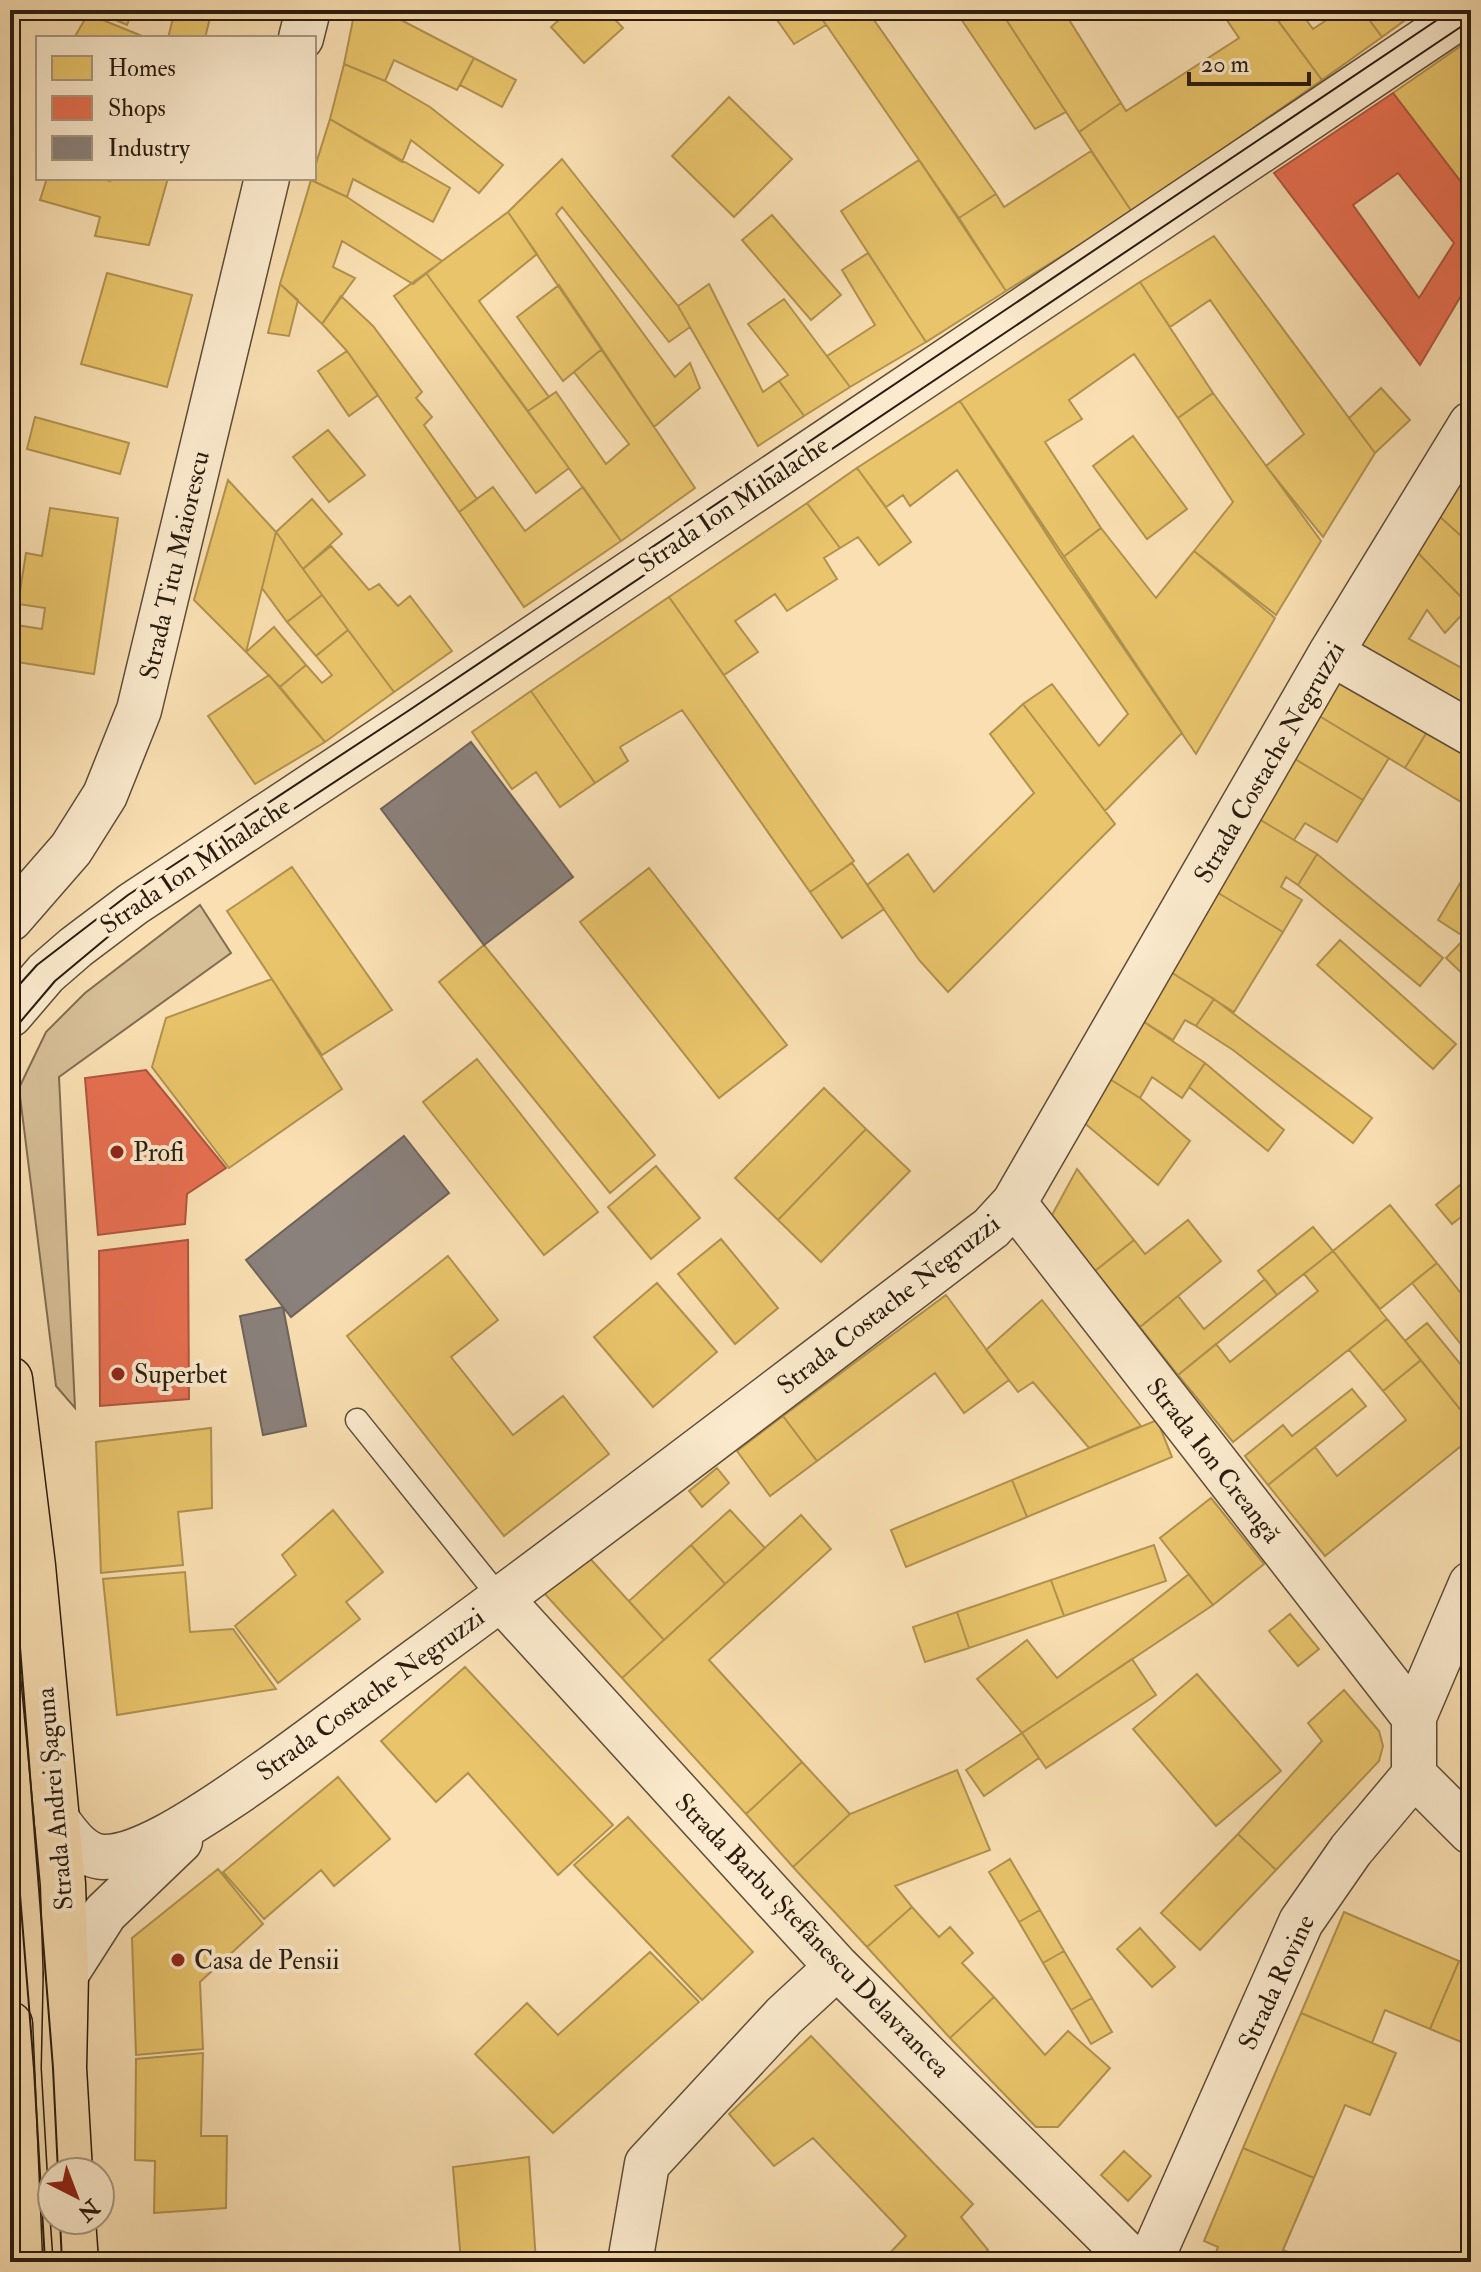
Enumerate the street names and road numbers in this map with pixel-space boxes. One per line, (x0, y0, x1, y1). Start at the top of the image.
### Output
street label: Strada Ion Mihalache (632, 429, 835, 580)
street label: Strada Titu Maiorescu (133, 448, 217, 683)
street label: Strada Costache Negruzzi (1188, 636, 1352, 889)
street label: Strada Ion Mihalache (94, 790, 297, 941)
street label: Strada Costache Negruzzi (771, 1208, 1006, 1402)
street label: Strada Ion Creangă (1139, 1372, 1288, 1550)
street label: Strada Costache Negruzzi (250, 1601, 491, 1788)
street label: Strada Andrei Șaguna (29, 1686, 81, 1912)
street label: Strada Barbu Ștefănescu Delavrancea (668, 1787, 957, 2085)
street label: Strada Rovine (1232, 1910, 1322, 2055)

